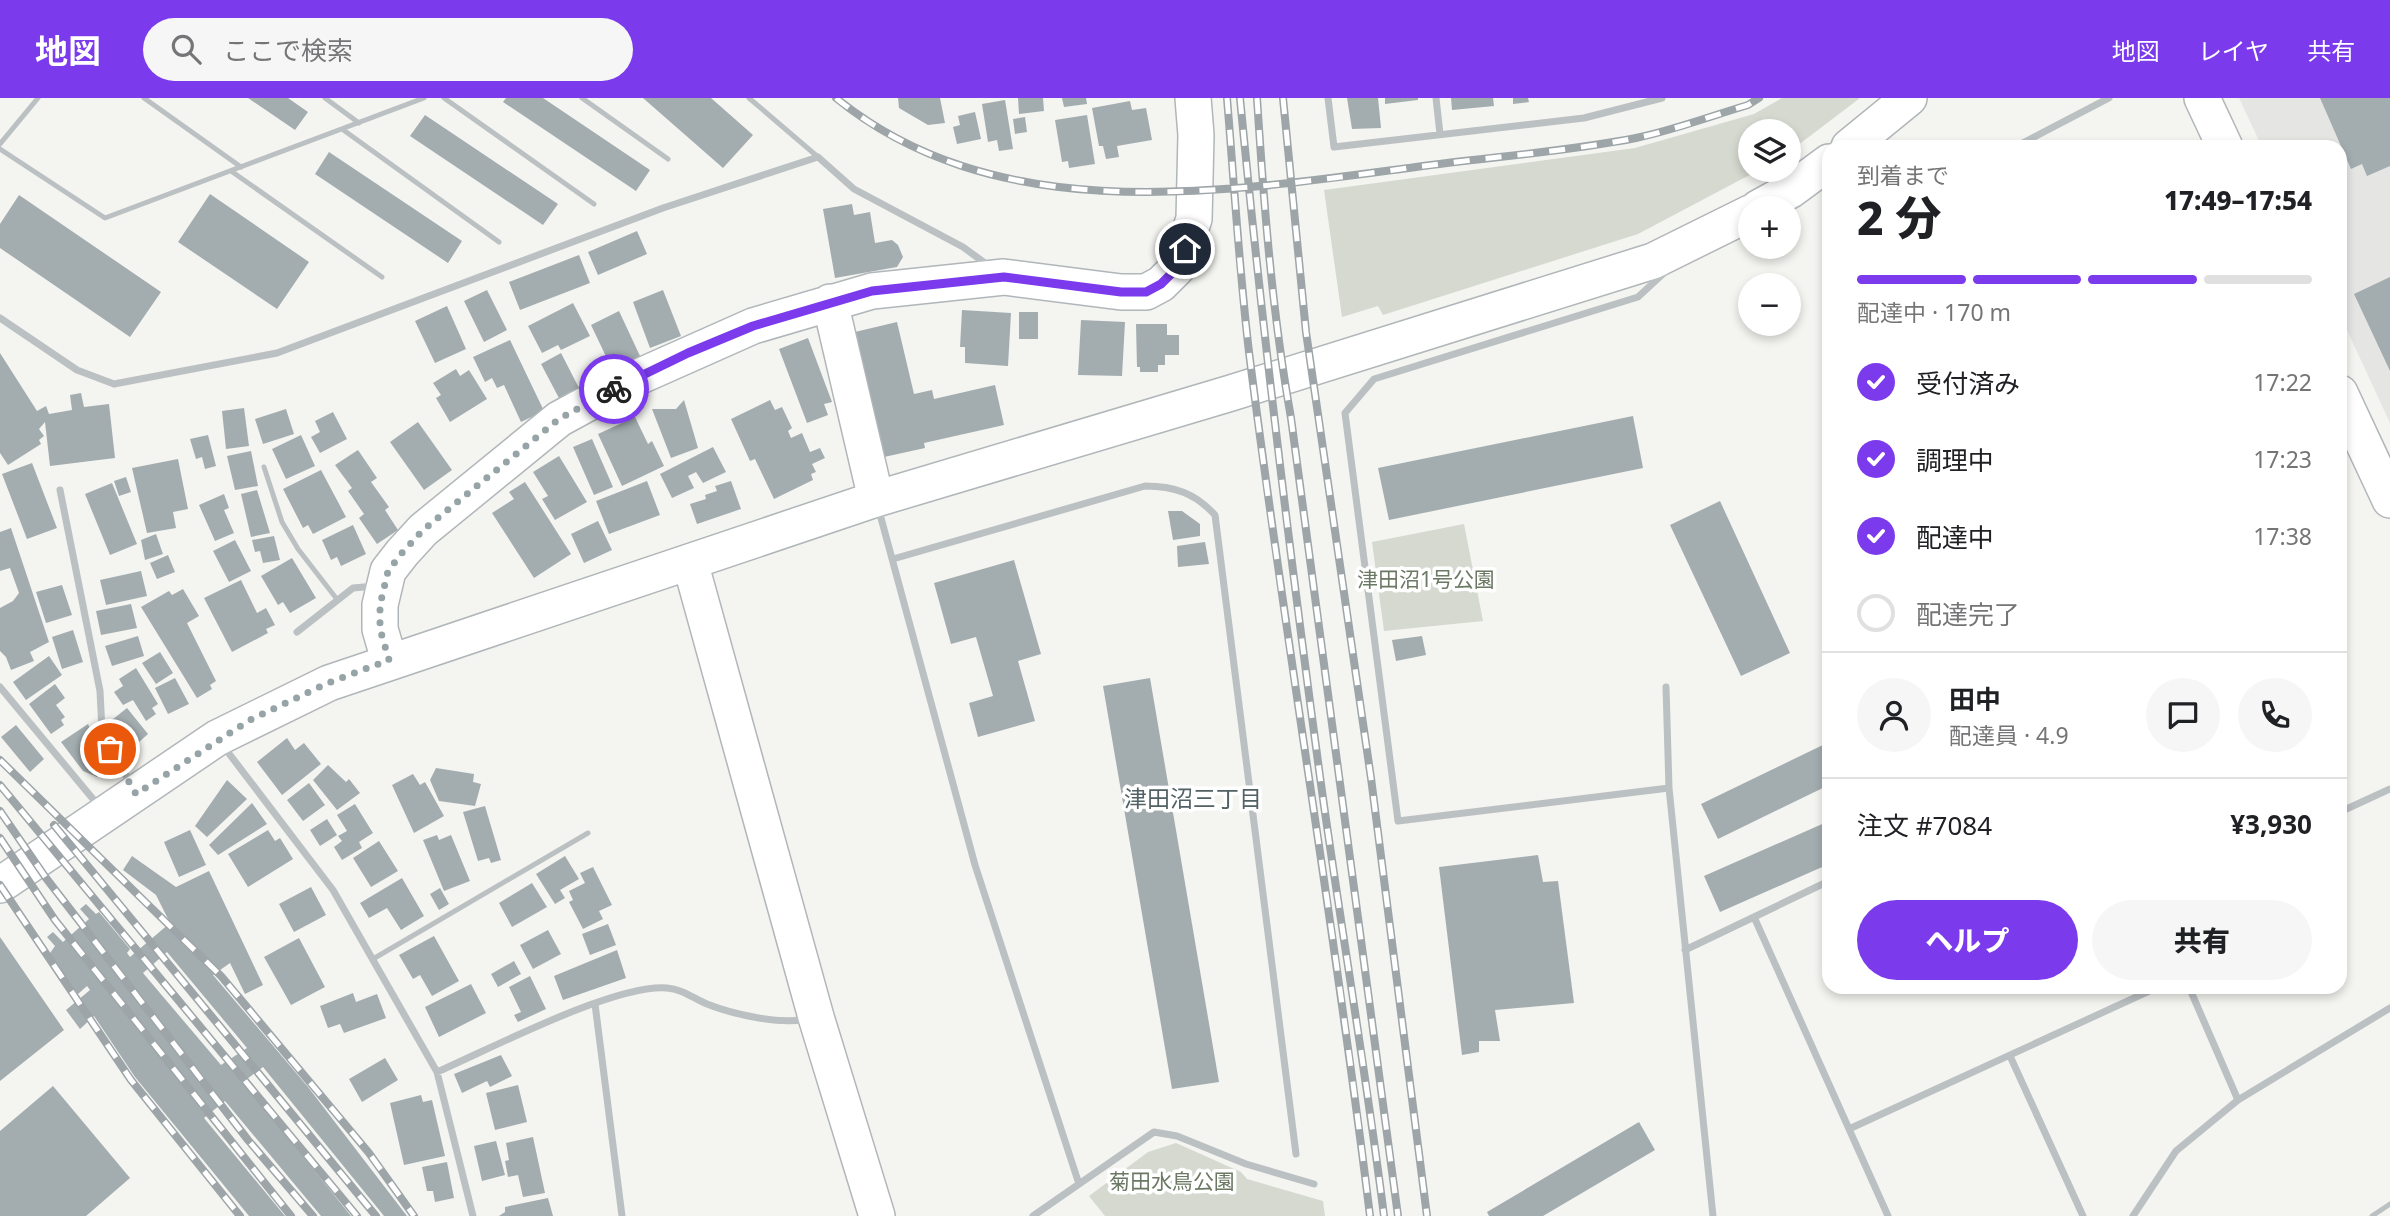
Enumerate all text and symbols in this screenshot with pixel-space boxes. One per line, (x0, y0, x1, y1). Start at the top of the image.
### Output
search box (143, 18, 633, 81)
text: 地図 (35, 28, 101, 73)
icon: search (167, 30, 205, 68)
text: ここで検索 (223, 32, 353, 68)
text: 地図 (2112, 34, 2160, 67)
text: レイヤ (2198, 34, 2269, 67)
text: 共有 (2307, 34, 2355, 67)
map controls (1738, 119, 1801, 336)
button: layers (1738, 119, 1801, 182)
text: 到着まで (1857, 159, 1949, 191)
text: 17:49–17:54 (2164, 182, 2312, 218)
text: 2 分 (1857, 186, 1942, 248)
button: + (1738, 196, 1801, 259)
pin (1155, 219, 1215, 279)
icon: home (1166, 230, 1204, 268)
button: − (1738, 273, 1801, 336)
text: 配達中 · 170 m (1857, 296, 2011, 328)
courier (579, 354, 649, 424)
icon: check (1857, 363, 1895, 401)
text: 受付済み (1916, 365, 2020, 401)
text: 17:22 (2253, 366, 2312, 398)
icon: bike (595, 370, 633, 408)
icon: check (1857, 440, 1895, 478)
text: 調理中 (1916, 442, 1994, 478)
text: 17:23 (2253, 443, 2312, 475)
icon: check (1857, 517, 1895, 555)
text: 配達中 (1916, 519, 1994, 555)
text: 17:38 (2253, 520, 2312, 552)
park label: 津田沼1号公園 (1357, 565, 1495, 593)
text: 配達完了 (1916, 596, 2020, 632)
button: person (1857, 678, 1931, 752)
button: chat (2146, 678, 2220, 752)
button: phone (2238, 678, 2312, 752)
text: 田中 (1949, 681, 2001, 717)
pin (80, 719, 140, 779)
text: 配達員 · 4.9 (1949, 719, 2069, 751)
icon: bag (91, 730, 129, 768)
district label: 津田沼三丁目 (1124, 782, 1262, 814)
text: ¥3,930 (2230, 806, 2312, 842)
text: 注文 #7084 (1857, 807, 1992, 843)
button: ヘルプ (1857, 900, 2078, 980)
button: 共有 (2092, 900, 2312, 980)
park label: 菊田水鳥公園 (1109, 1167, 1235, 1195)

